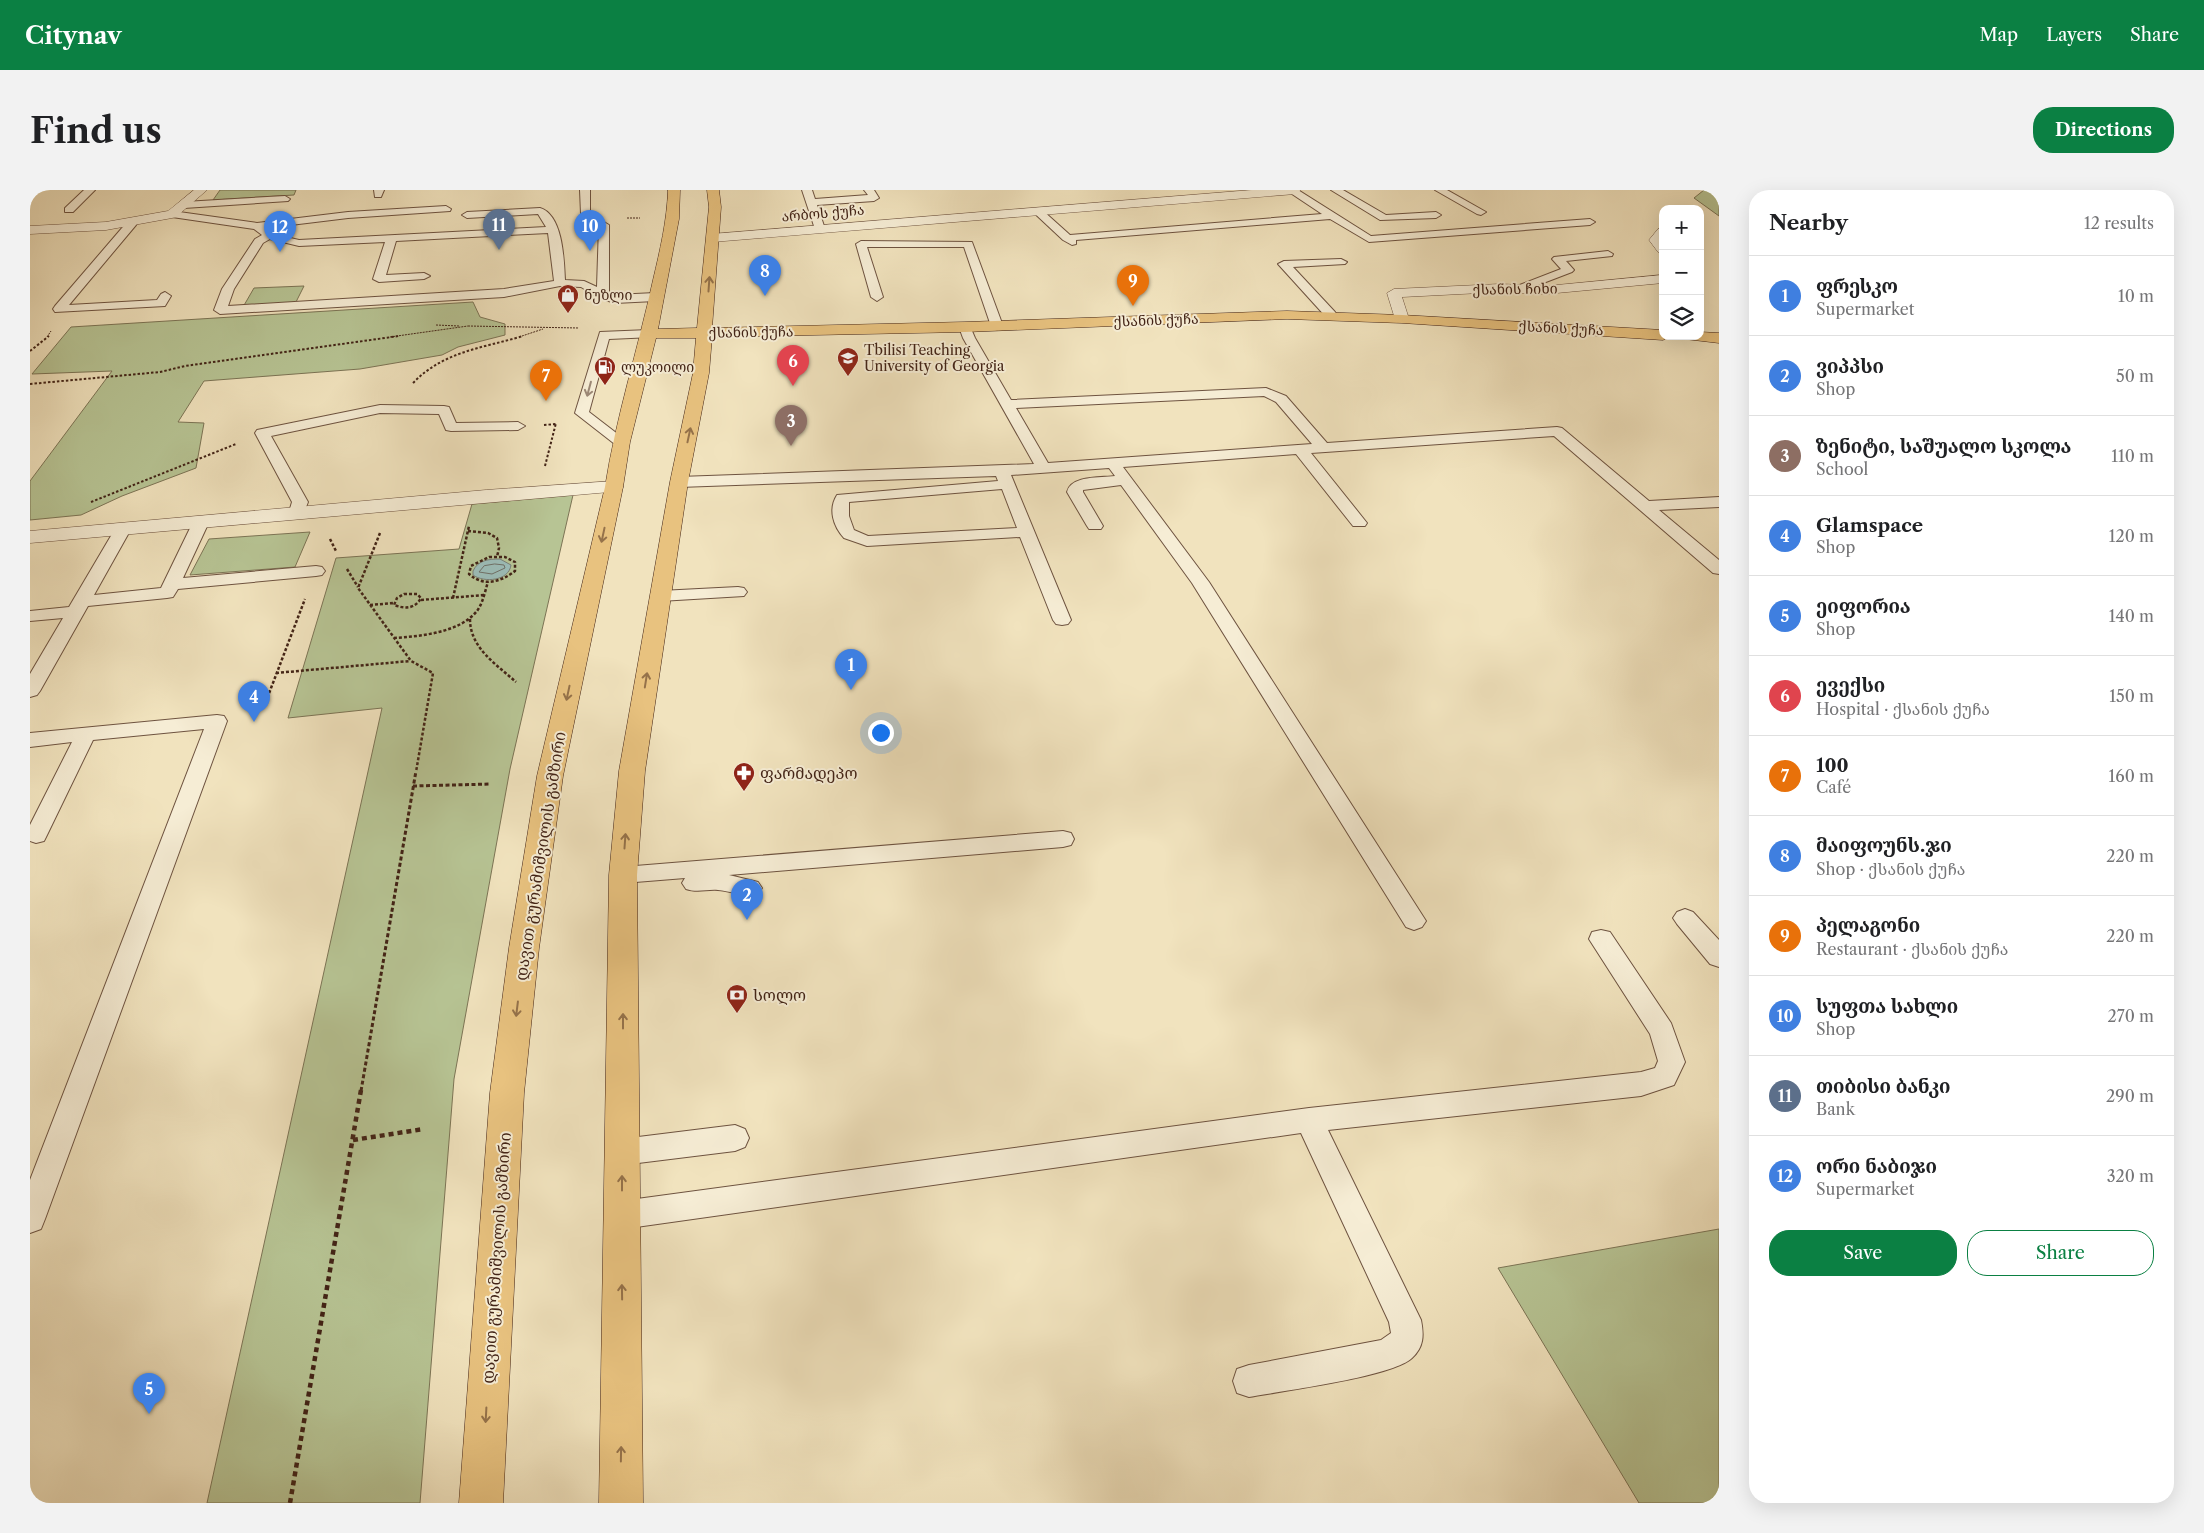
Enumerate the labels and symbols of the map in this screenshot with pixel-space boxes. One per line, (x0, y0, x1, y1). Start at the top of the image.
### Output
street label: არბოს ქუჩა (781, 200, 865, 226)
pin: 11 (483, 209, 515, 250)
pin: 10 (574, 210, 606, 251)
pin: 12 (264, 211, 296, 252)
pin: 8 (749, 255, 781, 296)
pin: 9 (1117, 265, 1149, 306)
one-way arrow (704, 277, 713, 293)
street label: ქსანის ჩიხი (1472, 279, 1558, 299)
shop icon: ნუზლი (556, 283, 580, 314)
place label: ნუზლი (584, 286, 632, 304)
street label: ქსანის ქუჩა (1113, 310, 1199, 330)
street label: ქსანის ქუჩა (1518, 317, 1604, 339)
street label: ქსანის ქუჩა (708, 322, 794, 342)
place label: Tbilisi Teaching University of Georgia (864, 341, 1005, 375)
pin: 6 (777, 345, 809, 386)
school or university icon: Tbilisi Teaching University of Georgia (836, 346, 860, 377)
fuel station icon: ლუკოილი (593, 355, 617, 386)
place label: ლუკოილი (621, 358, 694, 376)
pin: 7 (530, 360, 562, 401)
one-way arrow (584, 380, 593, 396)
pin: 3 (775, 405, 807, 446)
one-way arrow (684, 427, 694, 443)
one-way arrow (598, 526, 608, 542)
pin: 1 (835, 649, 867, 690)
one-way arrow (642, 672, 652, 688)
pin: 4 (238, 681, 270, 722)
one-way arrow (563, 685, 572, 701)
your location (868, 720, 894, 746)
street label: დავით გურამიშვილის გამზირი (510, 730, 570, 982)
pharmacy icon: ფარმადეპო (732, 761, 756, 792)
place label: ფარმადეპო (760, 763, 858, 783)
one-way arrow (620, 833, 629, 849)
pin: 2 (731, 879, 763, 920)
bank icon: სოლო (725, 983, 749, 1014)
place label: სოლო (753, 985, 806, 1005)
one-way arrow (512, 1001, 522, 1017)
one-way arrow (618, 1013, 628, 1029)
street label: დავით გურამიშვილის გამზირი (477, 1132, 515, 1384)
one-way arrow (617, 1175, 627, 1192)
one-way arrow (617, 1284, 627, 1300)
pin: 5 (133, 1373, 165, 1414)
one-way arrow (482, 1407, 491, 1423)
one-way arrow (616, 1447, 626, 1463)

